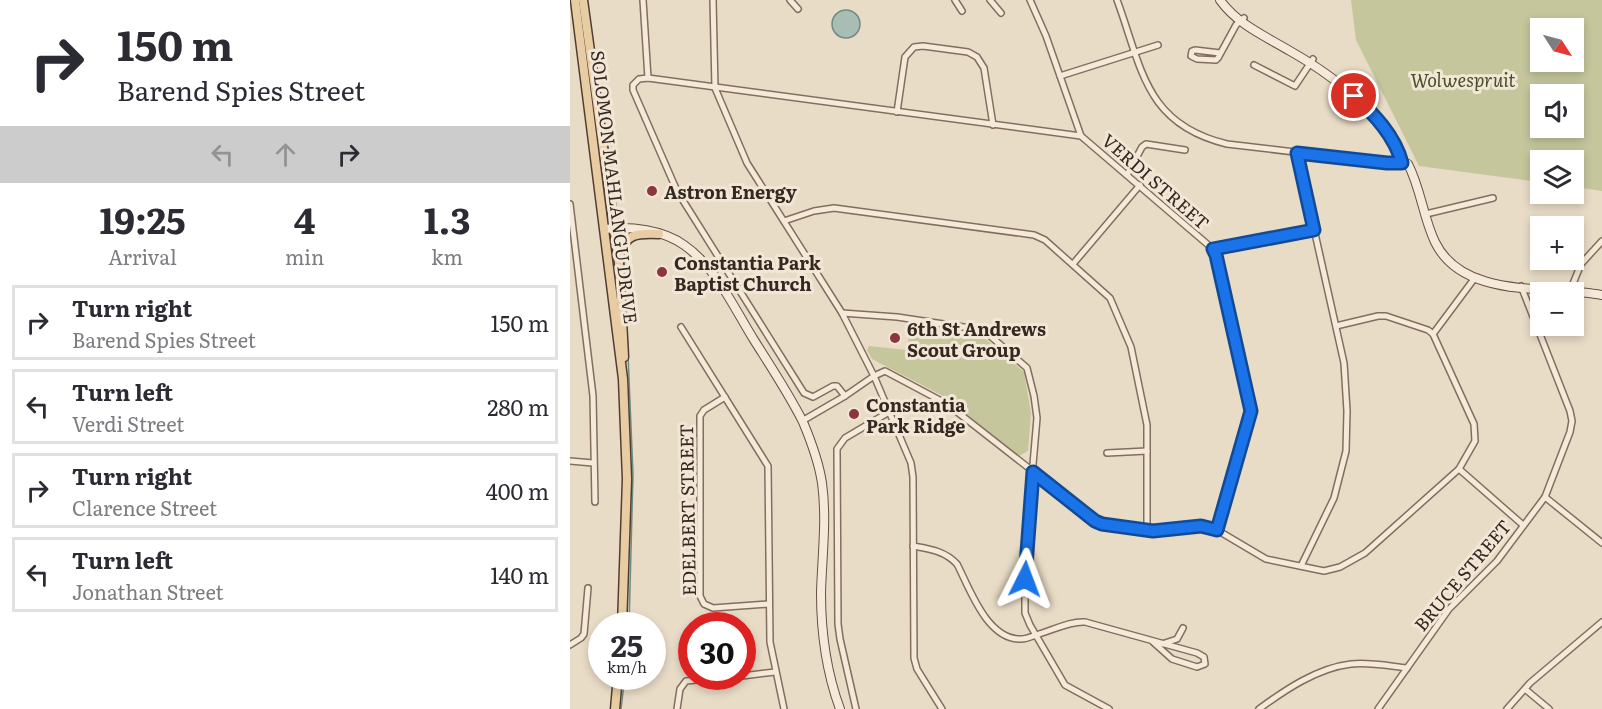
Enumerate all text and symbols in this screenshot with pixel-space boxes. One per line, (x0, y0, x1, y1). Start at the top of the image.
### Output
text: 150 m (117, 12, 233, 74)
north arrow (1530, 18, 1584, 72)
map controls (1530, 18, 1584, 336)
icon: right (18, 24, 96, 102)
street label: SOLOMON MAHLANGU DRIVE (585, 49, 645, 325)
park label: Wolwespruit (1410, 66, 1516, 93)
text: Barend Spies Street (117, 69, 365, 109)
pin (1328, 70, 1379, 121)
icon: arrive (1337, 79, 1370, 112)
button: sound (1530, 84, 1584, 138)
street label: VERDI STREET (1096, 127, 1216, 235)
icon: left (206, 138, 239, 171)
icon: ahead (269, 138, 302, 171)
icon: right (332, 138, 365, 171)
button: layers (1530, 150, 1584, 204)
place label: Astron Energy (664, 178, 797, 205)
marker: Astron Energy (645, 184, 659, 198)
text: 19:25 (99, 192, 186, 245)
text: 4 (294, 192, 315, 245)
text: 1.3 (424, 192, 471, 245)
button: + (1530, 216, 1584, 270)
text: Arrival (108, 241, 177, 271)
text: min (285, 241, 324, 271)
text: km (431, 241, 463, 271)
place label: Constantia Park Baptist Church (674, 249, 822, 297)
marker: Constantia Park Baptist Church (655, 265, 669, 279)
button: − (1530, 282, 1584, 336)
text: Turn right (72, 291, 192, 324)
icon: right (21, 306, 54, 339)
text: 150 m (490, 306, 549, 339)
place label: 6th St Andrews Scout Group (907, 315, 1046, 363)
text: Barend Spies Street (72, 324, 256, 354)
marker: 6th St Andrews Scout Group (888, 331, 902, 345)
text: Turn left (72, 375, 173, 408)
icon: left (21, 390, 54, 423)
text: 280 m (487, 390, 549, 423)
place label: Constantia Park Ridge (866, 391, 966, 439)
marker: Constantia Park Ridge (847, 407, 861, 421)
text: Verdi Street (72, 408, 184, 438)
street label: EDELBERT STREET (672, 424, 702, 596)
text: Turn right (72, 459, 192, 492)
icon: right (21, 474, 54, 507)
text: 400 m (486, 474, 549, 507)
text: Clarence Street (72, 492, 217, 522)
street label: BRUCE STREET (1407, 513, 1517, 637)
text: Turn left (72, 543, 173, 576)
position arrow (993, 547, 1057, 611)
icon: left (21, 558, 54, 591)
text: 140 m (490, 558, 549, 591)
text: Jonathan Street (72, 576, 224, 606)
speed limit sign: 30 (678, 612, 756, 690)
text: 25 (611, 622, 643, 666)
text: km/h (607, 655, 647, 678)

